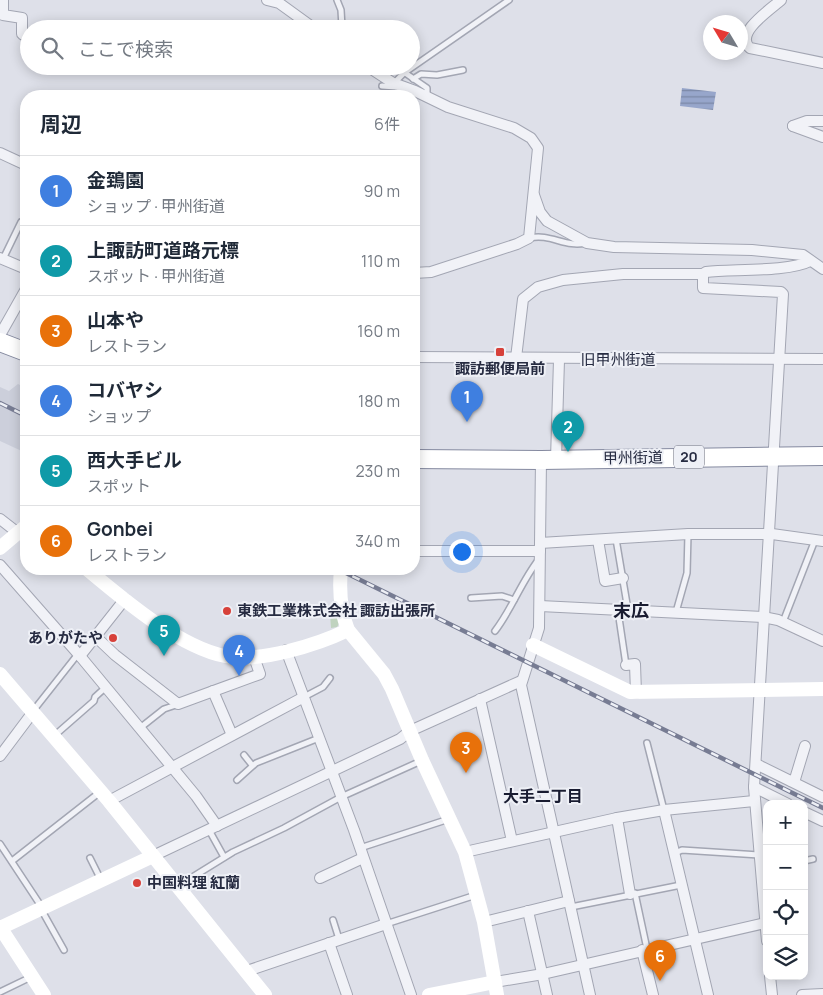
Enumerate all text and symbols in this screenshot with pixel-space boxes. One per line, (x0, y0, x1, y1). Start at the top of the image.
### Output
north arrow (703, 15, 748, 60)
search box (20, 20, 420, 75)
icon: search (38, 34, 66, 62)
text: ここで検索 (78, 36, 173, 62)
text: 周辺 (40, 110, 82, 138)
text: 6件 (374, 113, 400, 135)
text: 金鵄園 (87, 167, 144, 193)
text: 1 (52, 180, 60, 202)
text: 90 m (364, 180, 400, 202)
text: ショップ · 甲州街道 (87, 195, 225, 217)
text: 上諏訪町道路元標 (87, 237, 239, 263)
text: 2 (51, 250, 61, 272)
text: 110 m (361, 250, 400, 272)
text: スポット · 甲州街道 (87, 265, 225, 287)
text: 山本や (87, 307, 144, 333)
text: 3 (51, 320, 61, 342)
text: 160 m (357, 320, 400, 342)
text: レストラン (87, 335, 167, 357)
marker: 諏訪郵便局前 (494, 346, 506, 358)
street label: 旧甲州街道 (580, 349, 656, 370)
place label: 諏訪郵便局前 (455, 358, 545, 379)
text: コバヤシ (87, 377, 163, 403)
pin: 1 (451, 381, 483, 422)
text: 4 (51, 390, 61, 412)
text: 180 m (358, 390, 400, 412)
text: ショップ (87, 405, 151, 427)
pin: 2 (552, 411, 584, 452)
street label: 甲州街道 (603, 446, 663, 469)
road number: 20 (674, 446, 704, 468)
text: 西大手ビル (87, 447, 182, 473)
text: 5 (51, 460, 61, 482)
text: 230 m (356, 460, 400, 482)
text: スポット (87, 475, 151, 497)
text: Gonbei (87, 516, 153, 542)
text: 6 (51, 530, 61, 552)
text: 340 m (355, 530, 400, 552)
your location (449, 539, 475, 565)
text: レストラン (87, 544, 167, 566)
district label: 末広 (613, 598, 649, 622)
place label: 東鉄工業株式会社 諏訪出張所 (237, 600, 435, 621)
marker: 東鉄工業株式会社 諏訪出張所 (221, 605, 233, 617)
pin: 5 (148, 615, 180, 656)
place label: ありがたや (28, 627, 103, 648)
marker: ありがたや (107, 632, 119, 644)
pin: 4 (223, 635, 255, 676)
pin: 3 (450, 732, 482, 773)
district label: 大手二丁目 (503, 785, 583, 807)
map controls (763, 800, 808, 980)
button: + (763, 800, 808, 845)
button: − (763, 845, 808, 890)
place label: 中国料理 紅蘭 (147, 872, 240, 893)
marker: 中国料理 紅蘭 (131, 877, 143, 889)
button: locate (763, 890, 808, 935)
button: layers (763, 935, 808, 980)
pin: 6 (644, 940, 676, 981)

